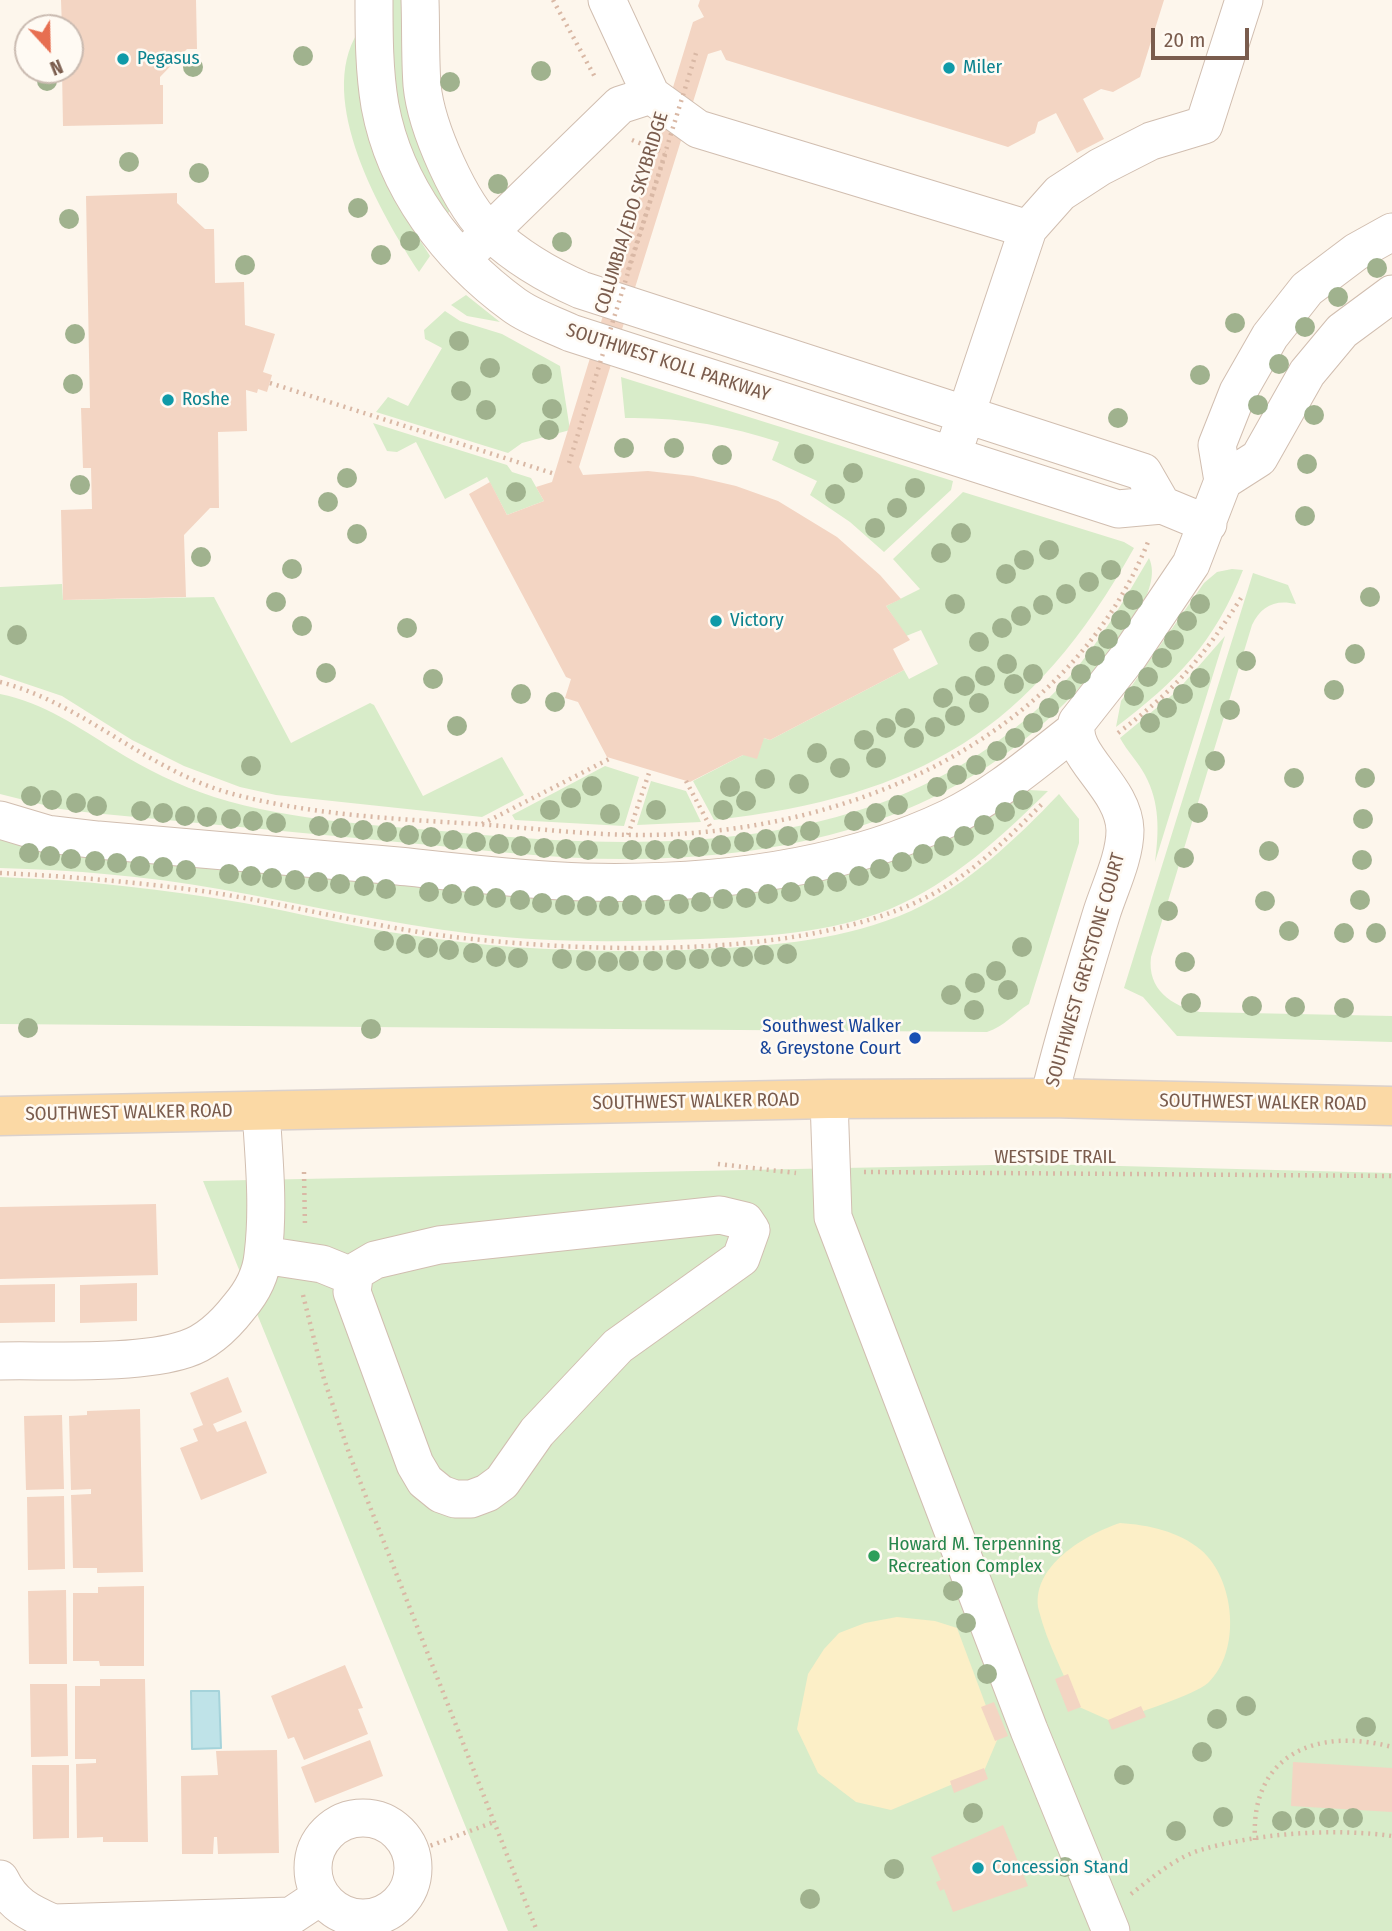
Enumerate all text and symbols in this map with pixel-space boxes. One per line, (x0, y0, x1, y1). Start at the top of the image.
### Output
north arrow (14, 14, 84, 84)
scale bar (1154, 14, 1252, 58)
text: 20 m (1164, 27, 1205, 53)
place label: Pegasus (137, 48, 200, 70)
marker: Pegasus (115, 51, 131, 67)
text: N (47, 54, 66, 80)
place label: Miler (963, 57, 1002, 79)
marker: Miler (941, 60, 957, 76)
street label: COLUMBIA/EDO SKYBRIDGE (590, 109, 674, 317)
street label: SOUTHWEST KOLL PARKWAY (563, 319, 773, 407)
place label: Roshe (182, 389, 230, 411)
marker: Roshe (160, 392, 176, 408)
place label: Victory (730, 610, 784, 632)
marker: Victory (708, 613, 724, 629)
street label: SOUTHWEST GREYSTONE COURT (1042, 850, 1130, 1090)
place label: Southwest Walker & Greystone Court (759, 1016, 901, 1060)
marker: Southwest Walker & Greystone Court (907, 1030, 923, 1046)
street label: SOUTHWEST WALKER ROAD (592, 1089, 800, 1115)
street label: SOUTHWEST WALKER ROAD (1159, 1090, 1367, 1116)
street label: SOUTHWEST WALKER ROAD (25, 1100, 233, 1126)
street label: WESTSIDE TRAIL (994, 1147, 1116, 1169)
place label: Howard M. Terpenning Recreation Complex (888, 1534, 1061, 1578)
marker: Howard M. Terpenning Recreation Complex (866, 1548, 882, 1564)
place label: Concession Stand (992, 1857, 1129, 1879)
marker: Concession Stand (970, 1860, 986, 1876)

